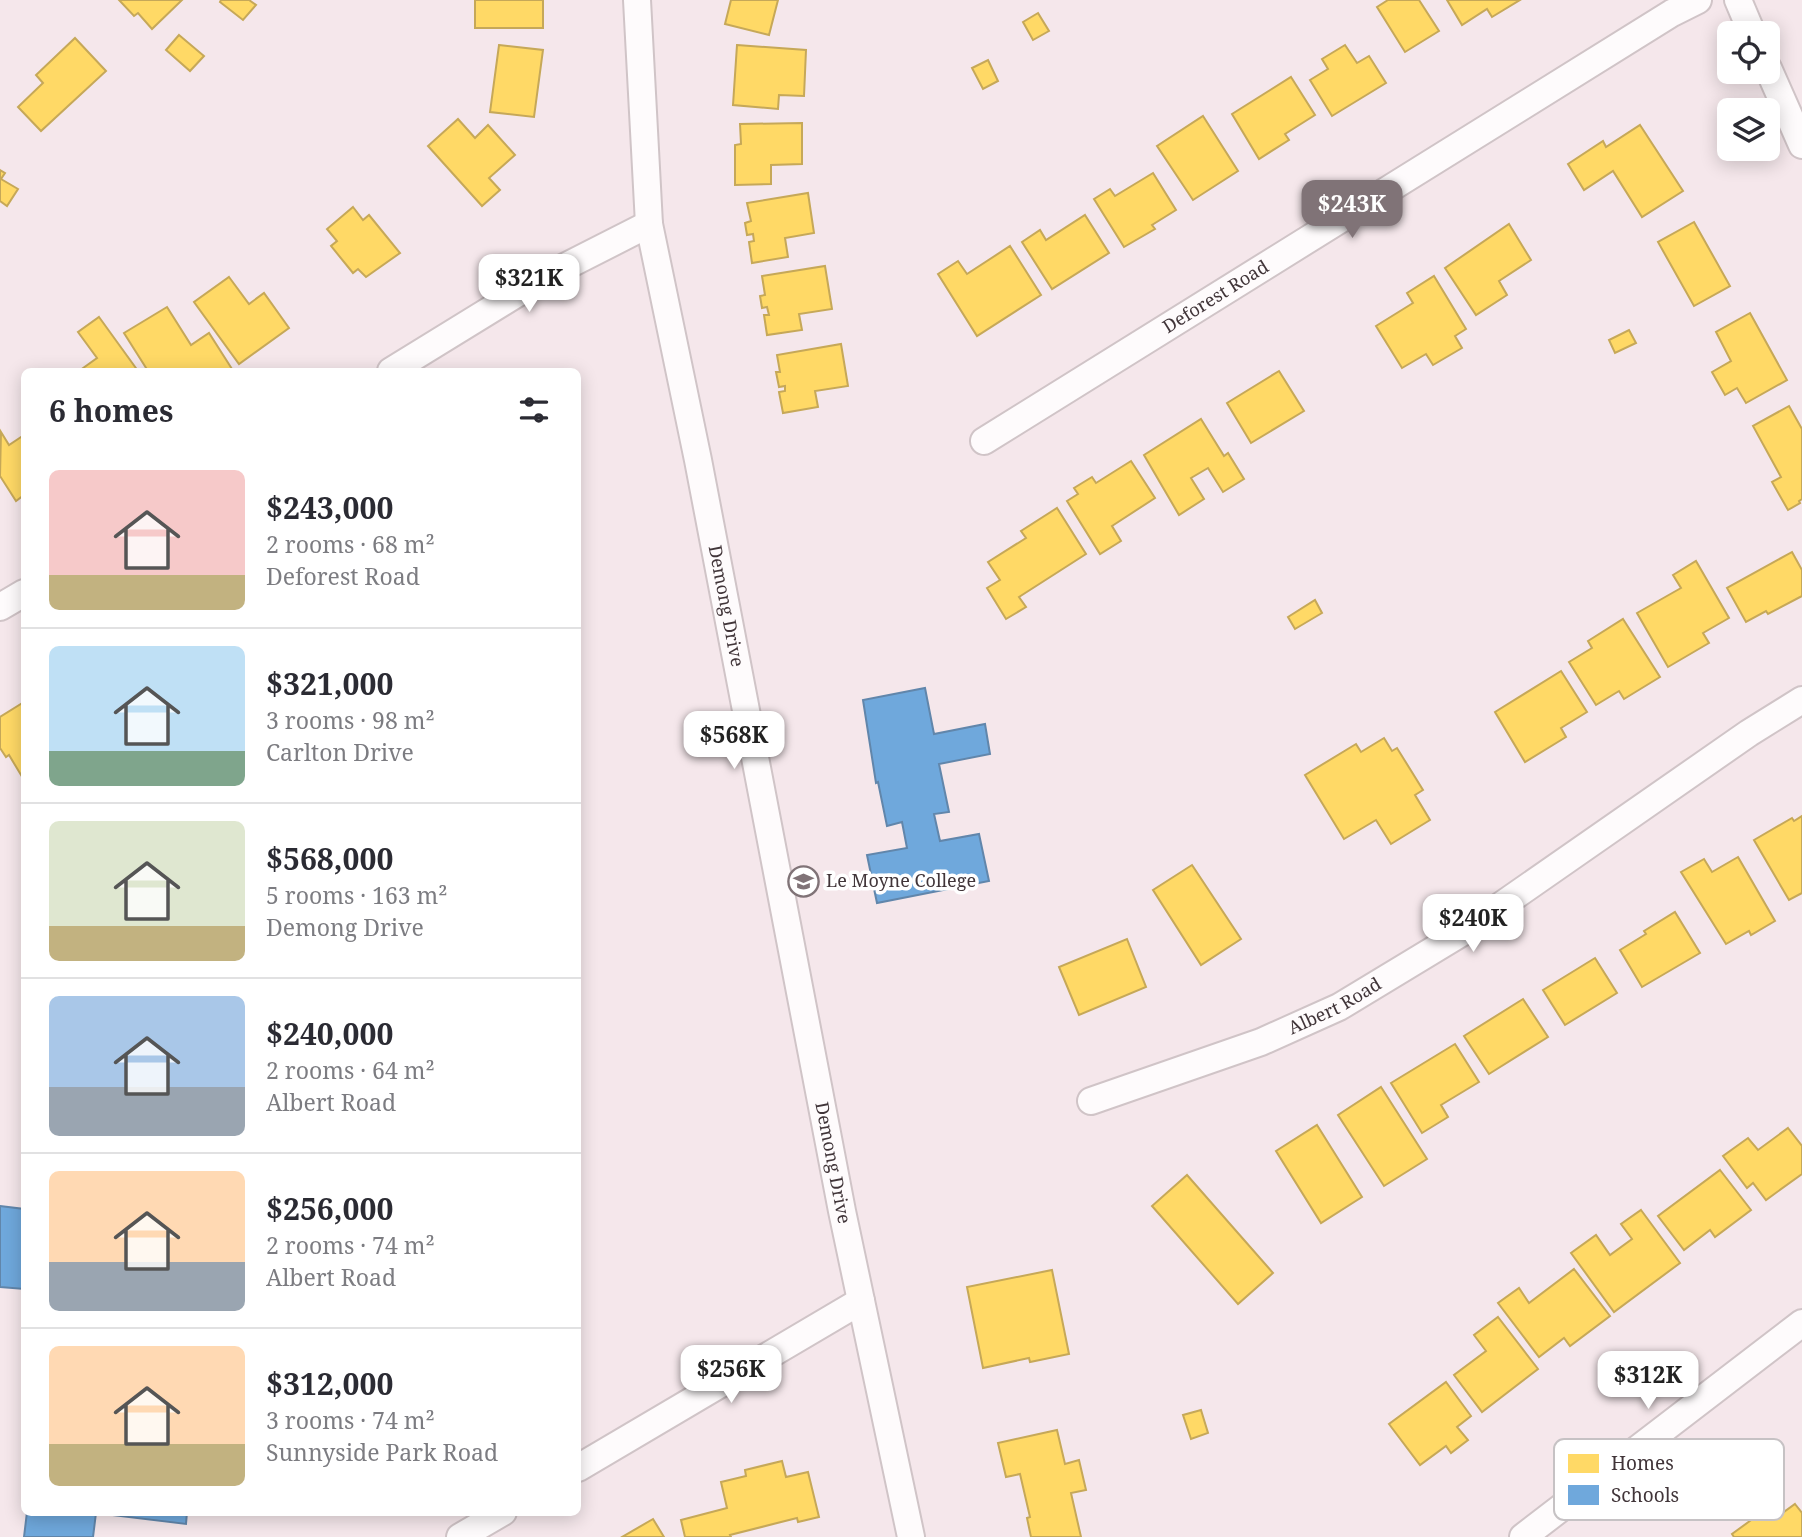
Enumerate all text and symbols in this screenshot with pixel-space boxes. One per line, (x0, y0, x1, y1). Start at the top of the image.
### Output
map controls (1717, 21, 1780, 161)
button: locate (1717, 21, 1780, 84)
button: layers (1717, 98, 1780, 161)
pin: $243K (1303, 180, 1401, 240)
text: $243K (1318, 187, 1386, 219)
pin: $321K (480, 254, 578, 314)
street label: Deforest Road (1158, 254, 1273, 338)
text: $321K (495, 261, 563, 293)
text: 6 homes (49, 390, 173, 431)
icon: filters (515, 391, 553, 429)
text: $243,000 (266, 487, 393, 528)
icon: home (105, 498, 189, 582)
text: 2 rooms · 68 m² (266, 528, 435, 560)
street label: Demong Drive (704, 543, 750, 669)
text: Deforest Road (266, 560, 420, 592)
text: $321,000 (266, 663, 393, 704)
icon: home (105, 674, 189, 758)
text: 3 rooms · 98 m² (266, 704, 435, 736)
pin: $568K (685, 712, 783, 771)
text: $568K (700, 718, 768, 750)
text: Carlton Drive (266, 736, 414, 768)
text: $568,000 (266, 838, 393, 879)
icon: home (105, 849, 189, 933)
school or university icon: Le Moyne College (786, 864, 820, 898)
place label: Le Moyne College (826, 868, 976, 892)
text: 5 rooms · 163 m² (266, 879, 448, 911)
pin: $240K (1424, 894, 1522, 954)
text: $240K (1439, 901, 1507, 933)
text: Demong Drive (266, 911, 424, 943)
street label: Albert Road (1284, 971, 1385, 1039)
text: $240,000 (266, 1013, 393, 1054)
icon: home (105, 1024, 189, 1108)
text: 2 rooms · 64 m² (266, 1054, 435, 1086)
text: Albert Road (266, 1086, 396, 1118)
street label: Demong Drive (810, 1100, 857, 1226)
text: $256,000 (266, 1188, 393, 1229)
icon: home (105, 1199, 189, 1283)
text: 2 rooms · 74 m² (266, 1229, 435, 1261)
text: Albert Road (266, 1261, 396, 1293)
pin: $256K (682, 1346, 780, 1405)
text: $256K (697, 1352, 765, 1384)
pin: $312K (1599, 1352, 1697, 1411)
text: $312K (1614, 1358, 1682, 1390)
text: $312,000 (266, 1363, 393, 1404)
icon: home (105, 1374, 189, 1458)
text: 3 rooms · 74 m² (266, 1404, 435, 1436)
text: Sunnyside Park Road (266, 1436, 498, 1468)
legend (1554, 1439, 1784, 1520)
text: Homes (1611, 1450, 1674, 1476)
text: Schools (1611, 1482, 1679, 1508)

